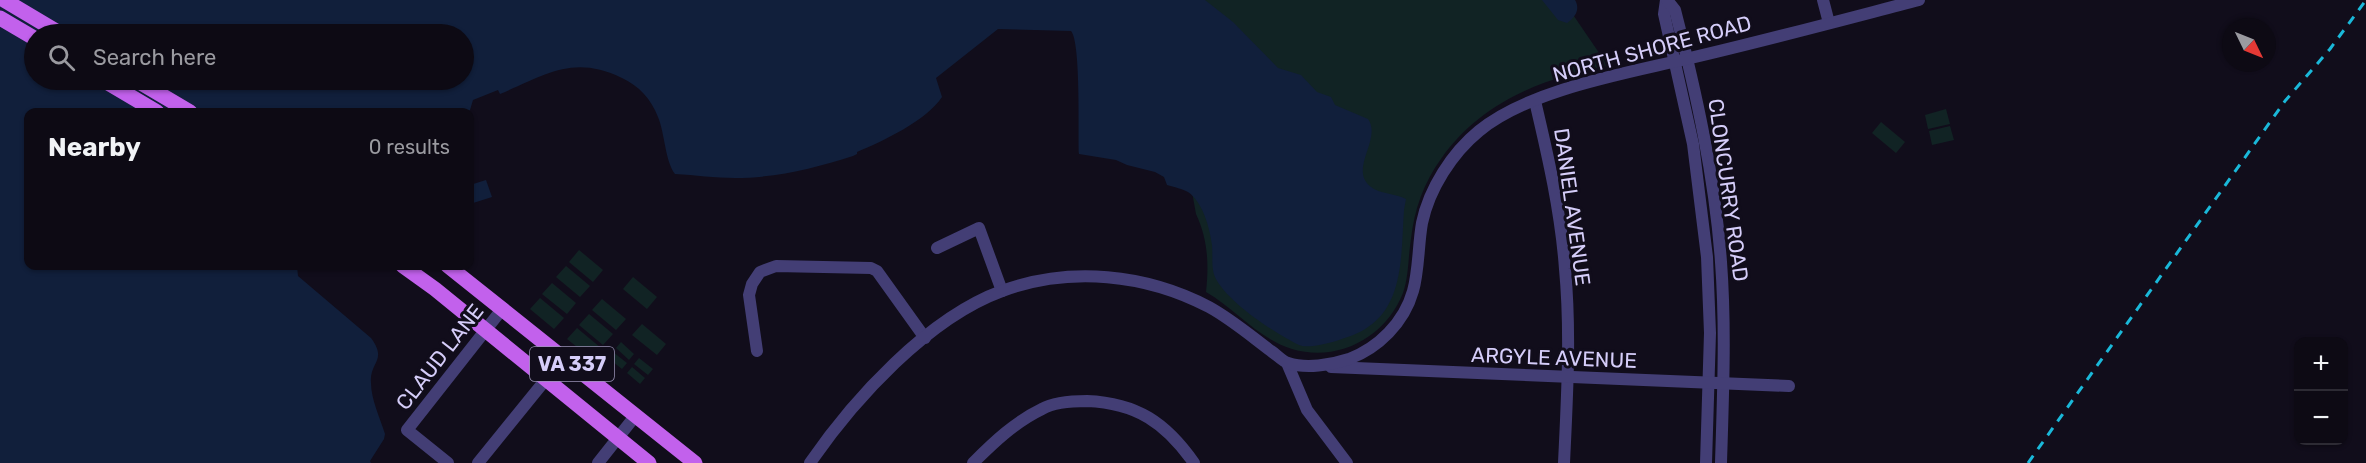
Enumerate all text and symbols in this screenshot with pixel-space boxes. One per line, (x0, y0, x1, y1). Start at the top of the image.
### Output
street label: NORTH SHORE ROAD (1550, 10, 1754, 87)
north arrow (2222, 18, 2276, 72)
search box (24, 24, 474, 90)
icon: search (45, 41, 78, 74)
text: Search here (93, 44, 216, 71)
street label: CLONCURRY ROAD (1703, 97, 1754, 283)
street label: DANIEL AVENUE (1549, 127, 1596, 287)
text: Nearby (48, 132, 141, 163)
text: 0 results (369, 135, 450, 159)
street label: CLAUD LANE (391, 299, 489, 414)
map controls (2294, 337, 2348, 445)
button: + (2294, 337, 2348, 391)
street label: ARGYLE AVENUE (1471, 342, 1637, 373)
road number: VA 337 (530, 347, 614, 381)
button: − (2294, 391, 2348, 445)

